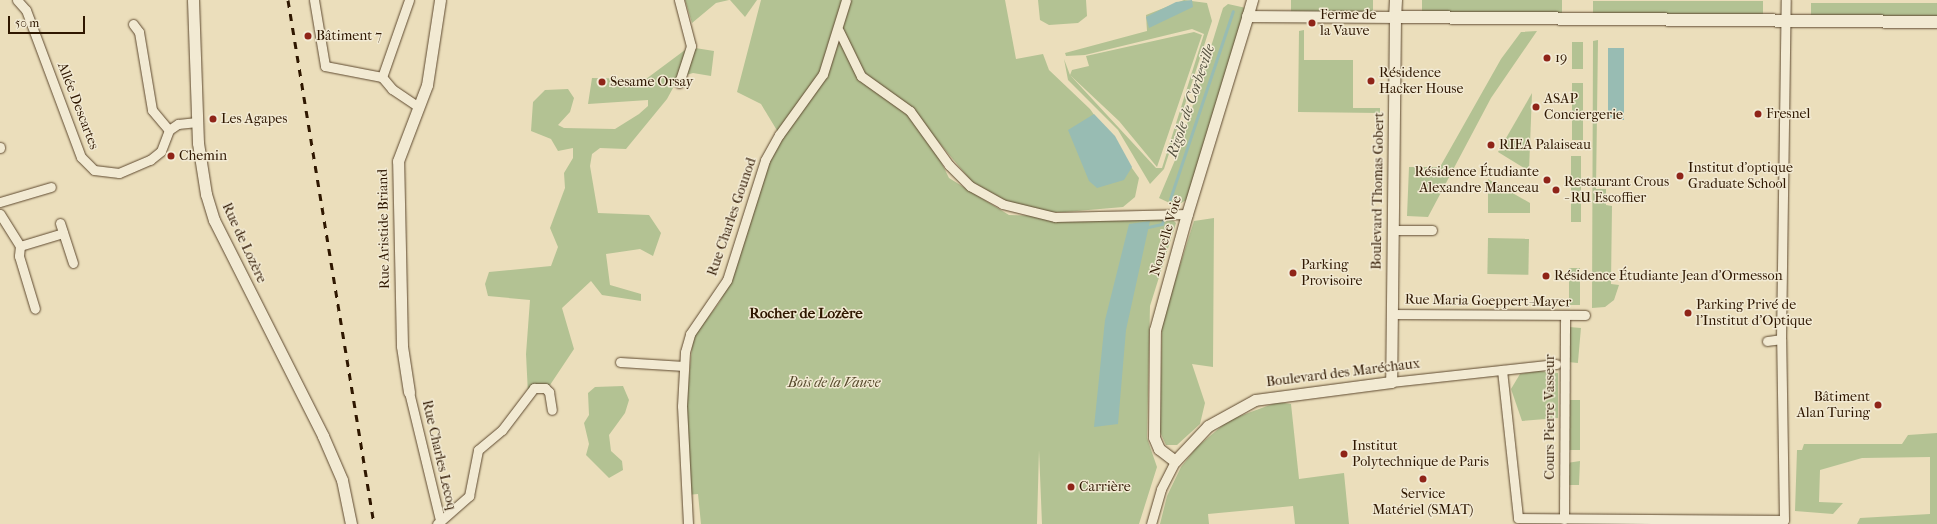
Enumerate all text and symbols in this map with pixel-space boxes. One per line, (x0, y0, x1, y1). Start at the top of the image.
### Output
place label: Ferme de la Vauve (1320, 7, 1376, 40)
scale bar (10, 8, 87, 34)
text: 50 m (15, 16, 39, 30)
marker: Ferme de la Vauve (1307, 18, 1317, 28)
place label: Bâtiment 7 (316, 28, 382, 44)
marker: Bâtiment 7 (303, 31, 313, 41)
water label: Rigole de Corbeville (1163, 42, 1219, 160)
place label: 19 (1555, 50, 1567, 66)
marker: 19 (1542, 53, 1552, 63)
street label: Allée Descartes (54, 60, 102, 152)
place label: Résidence Hacker House (1379, 65, 1463, 98)
place label: Sesame Orsay (610, 74, 693, 90)
marker: Résidence Hacker House (1366, 76, 1376, 86)
marker: Sesame Orsay (597, 77, 607, 87)
place label: ASAP Conciergerie (1544, 91, 1623, 124)
marker: ASAP Conciergerie (1531, 102, 1541, 112)
place label: Fresnel (1766, 106, 1810, 122)
marker: Fresnel (1753, 109, 1763, 119)
place label: Les Agapes (221, 111, 287, 127)
street label: Boulevard Thomas Gobert (1368, 112, 1388, 270)
marker: Les Agapes (208, 114, 218, 124)
place label: RIEA Palaiseau (1499, 137, 1591, 153)
marker: RIEA Palaiseau (1486, 140, 1496, 150)
place label: Chemin (179, 148, 227, 164)
marker: Chemin (166, 151, 176, 161)
street label: Rue Charles Gounod (704, 156, 760, 278)
place label: Institut d'optique Graduate School (1688, 160, 1793, 192)
place label: Résidence Étudiante Alexandre Manceau (1415, 164, 1539, 196)
street label: Rue Aristide Briand (375, 169, 393, 289)
marker: Institut d'optique Graduate School (1675, 171, 1685, 181)
place label: Restaurant Crous - RU Escoffier (1564, 174, 1669, 206)
marker: Résidence Étudiante Alexandre Manceau (1542, 175, 1552, 185)
marker: Restaurant Crous - RU Escoffier (1551, 185, 1561, 195)
street label: Nouvelle Voie (1147, 194, 1185, 278)
street label: Rue de Lozère (218, 200, 270, 286)
place label: Parking Provisoire (1301, 257, 1362, 290)
marker: Parking Provisoire (1288, 268, 1298, 278)
place label: Résidence Étudiante Jean d'Ormesson (1554, 268, 1783, 284)
marker: Résidence Étudiante Jean d'Ormesson (1541, 271, 1551, 281)
street label: Rue Maria Goeppert-Mayer (1405, 291, 1571, 311)
place label: Parking Privé de l’Institut d’Optique (1696, 297, 1812, 330)
district label: Rocher de Lozère (749, 305, 863, 323)
marker: Parking Privé de l’Institut d’Optique (1683, 308, 1693, 318)
street label: Cours Pierre Vasseur (1542, 354, 1558, 480)
street label: Boulevard des Maréchaux (1265, 355, 1421, 391)
park label: Bois de la Vauve (788, 375, 880, 391)
place label: Bâtiment Alan Turing (1797, 389, 1870, 422)
street label: Rue Charles Lecoq (418, 398, 460, 512)
marker: Bâtiment Alan Turing (1873, 400, 1883, 410)
place label: Institut Polytechnique de Paris (1352, 438, 1489, 470)
marker: Institut Polytechnique de Paris (1339, 449, 1349, 459)
marker: Service Matériel (SMAT) (1418, 474, 1428, 484)
place label: Carrière (1079, 479, 1131, 495)
marker: Carrière (1066, 482, 1076, 492)
place label: Service Matériel (SMAT) (1373, 486, 1473, 518)

